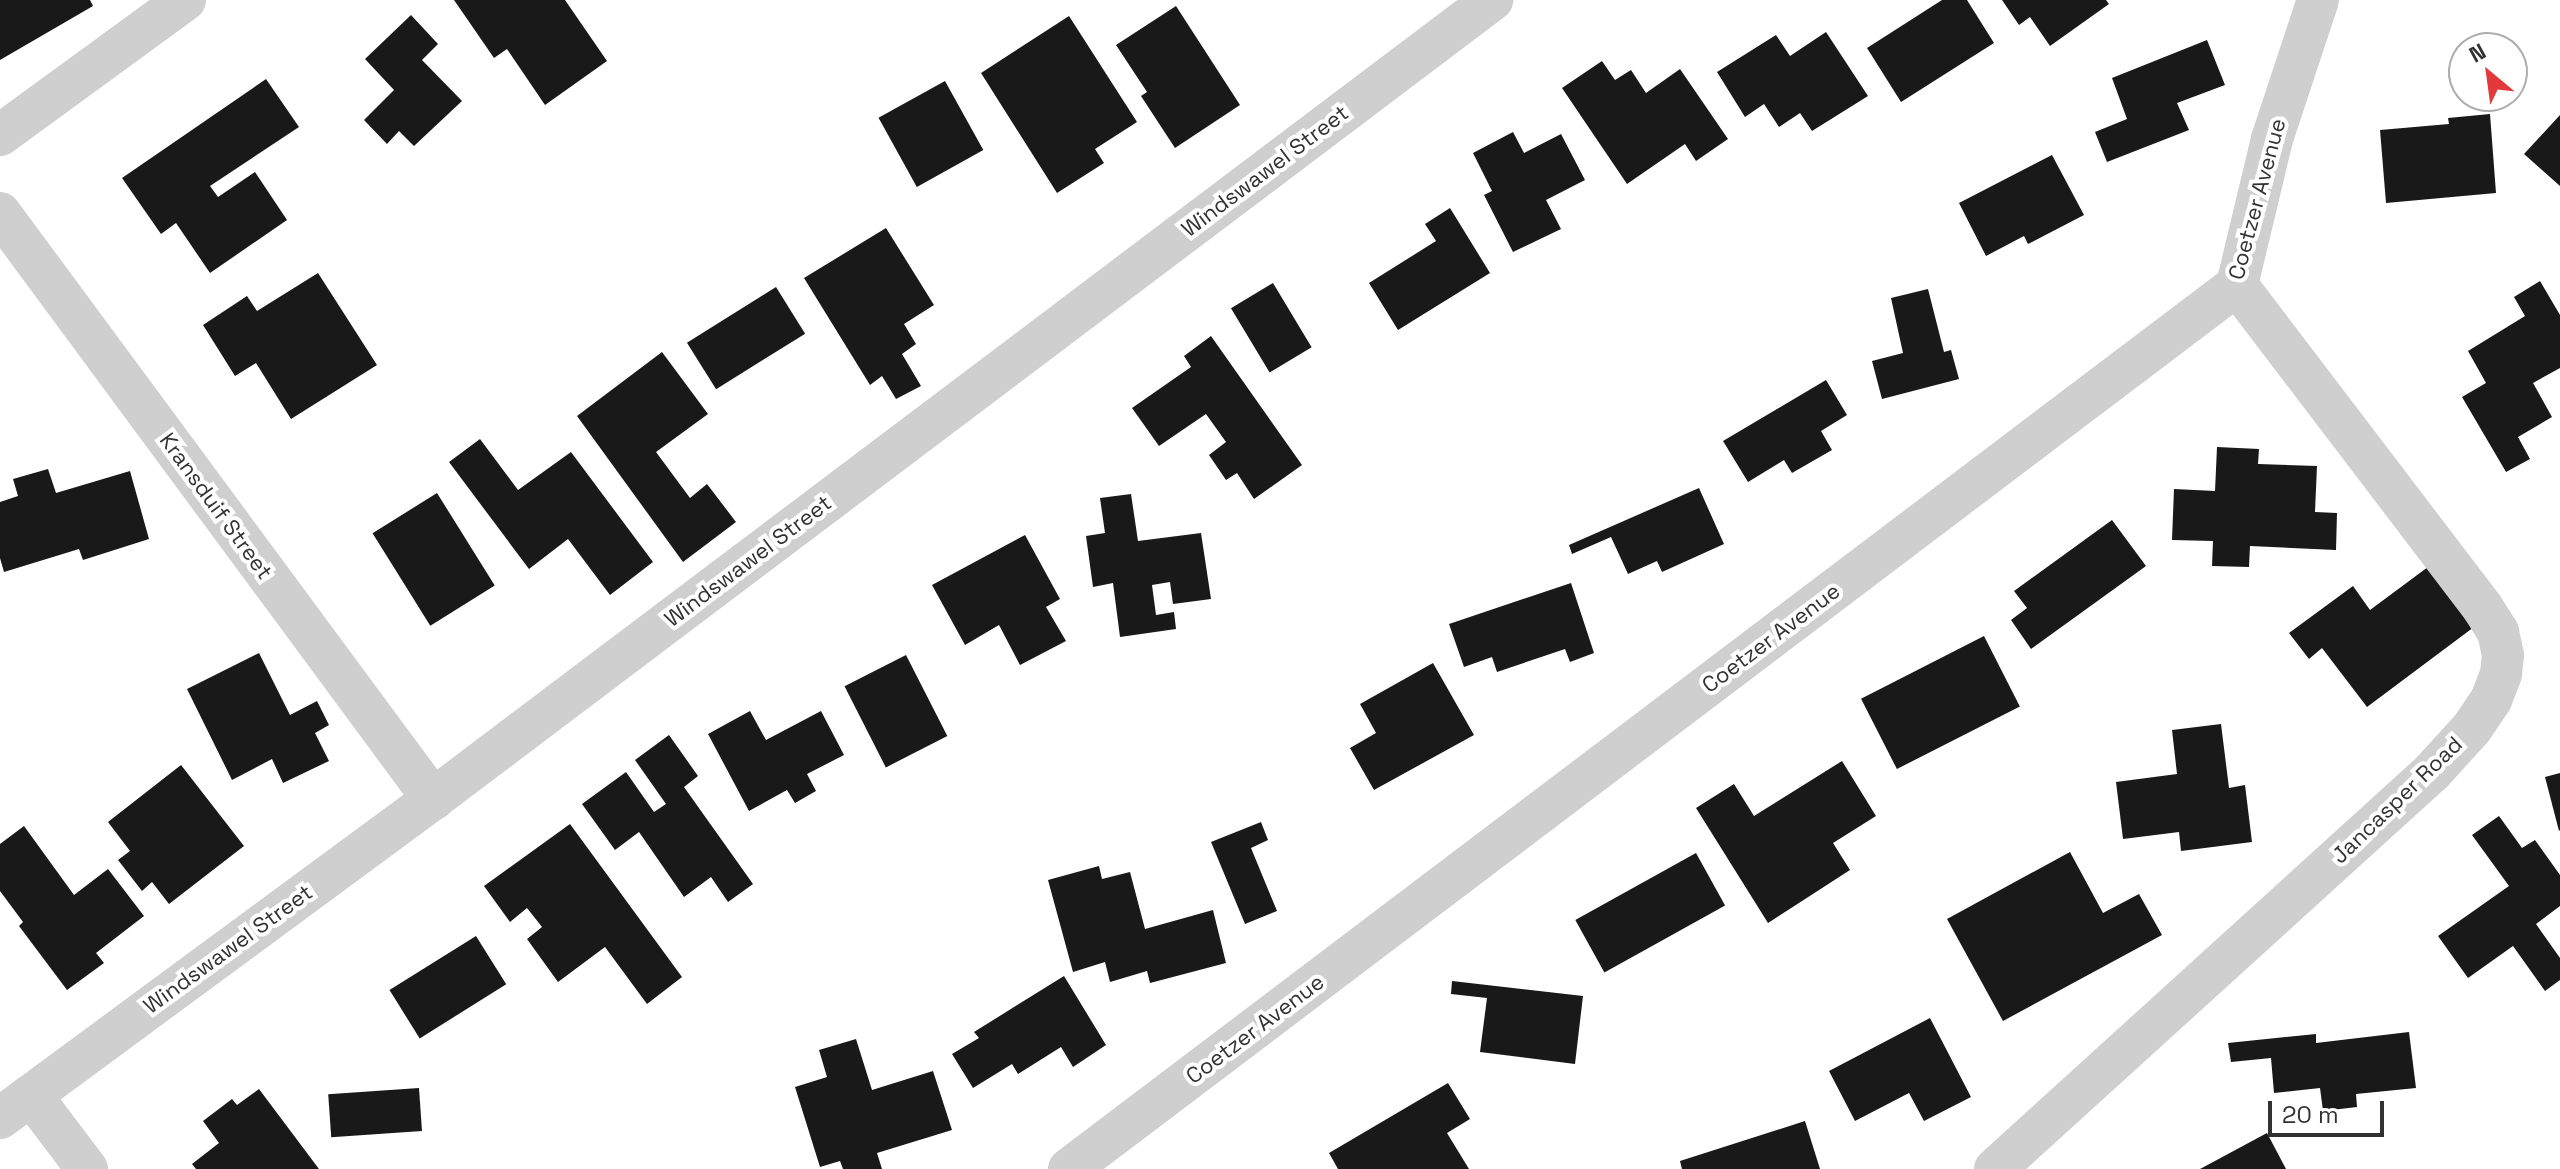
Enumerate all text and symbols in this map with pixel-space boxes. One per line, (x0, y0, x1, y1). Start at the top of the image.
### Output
north arrow (2448, 32, 2528, 112)
text: N (2464, 37, 2491, 69)
street label: Windswawel Street (1176, 100, 1354, 242)
street label: Coetzer Avenue (2223, 115, 2291, 283)
street label: Kransduif Street (154, 428, 278, 584)
street label: Windswawel Street (659, 490, 837, 632)
street label: Coetzer Avenue (1697, 577, 1845, 699)
street label: Jancasper Road (2326, 731, 2468, 869)
street label: Windswawel Street (138, 879, 318, 1019)
street label: Coetzer Avenue (1181, 968, 1329, 1090)
scale bar (2272, 1085, 2388, 1135)
text: 20 m (2282, 1099, 2339, 1130)

